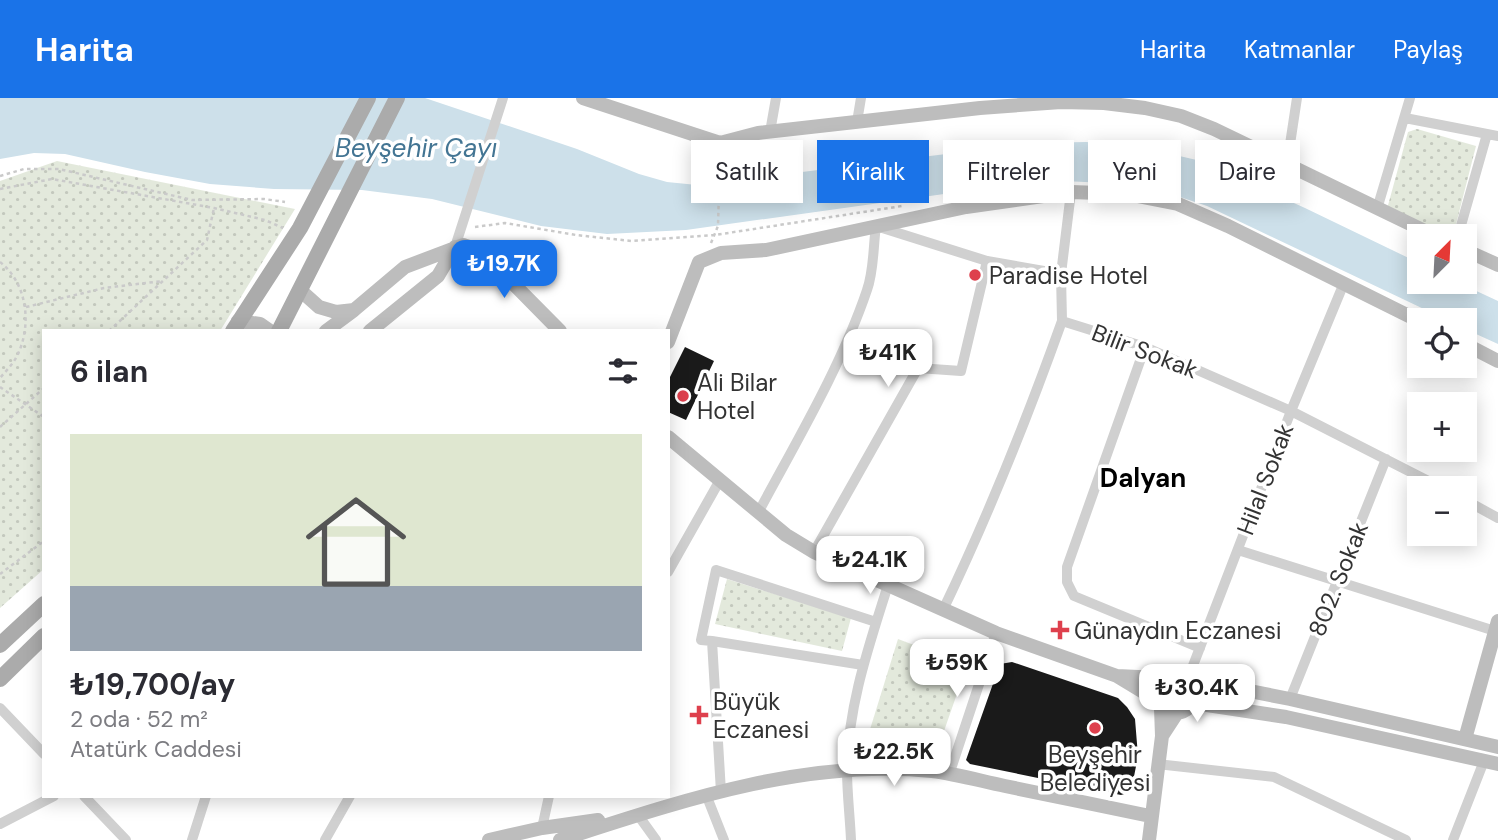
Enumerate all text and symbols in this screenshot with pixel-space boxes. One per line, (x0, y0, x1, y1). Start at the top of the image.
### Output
text: Harita (35, 28, 134, 71)
text: Harita (1140, 34, 1206, 65)
text: Katmanlar (1244, 34, 1355, 65)
text: Paylaş (1393, 34, 1463, 65)
water label: Beyşehir Çayı (335, 131, 497, 165)
chip: Satılık (691, 140, 803, 203)
chip: Kiralık (817, 140, 929, 203)
chip: Filtreler (943, 140, 1074, 203)
chip: Yeni (1088, 140, 1181, 203)
chip: Daire (1195, 140, 1300, 203)
north arrow (1407, 224, 1477, 294)
map controls (1407, 224, 1477, 546)
pin: ₺19.7K (447, 240, 561, 300)
text: ₺19.7K (467, 248, 541, 278)
place label: Paradise Hotel (989, 260, 1148, 291)
marker: Paradise Hotel (967, 267, 983, 283)
button: locate (1407, 308, 1477, 378)
street label: Bilir Sokak (1088, 317, 1202, 385)
pin: ₺41K (847, 330, 929, 389)
text: ₺41K (859, 337, 917, 367)
text: 6 ilan (70, 352, 148, 391)
icon: filters (604, 352, 642, 390)
place label: Ali Bilar Hotel (697, 367, 777, 426)
marker: Ali Bilar Hotel (675, 388, 691, 404)
button: + (1407, 392, 1477, 462)
street label: Hilal Sokak (1230, 419, 1300, 539)
district label: Dalyan (1100, 461, 1186, 495)
button: − (1407, 476, 1477, 546)
icon: home (293, 479, 419, 605)
street label: 802. Sokak (1301, 517, 1375, 641)
pin: ₺24.1K (813, 536, 927, 596)
text: ₺24.1K (832, 544, 908, 574)
place label: Günaydın Eczanesi (1074, 615, 1281, 646)
marker: Günaydın Eczanesi (1052, 622, 1068, 638)
pin: ₺59K (916, 640, 998, 699)
text: ₺59K (926, 647, 988, 677)
pin: ₺30.4K (1140, 664, 1254, 724)
text: ₺19,700/ay (70, 665, 235, 704)
text: ₺30.4K (1155, 672, 1239, 702)
place label: Büyük Eczanesi (713, 686, 809, 745)
text: 2 oda · 52 m² (70, 704, 208, 734)
marker: Büyük Eczanesi (691, 707, 707, 723)
marker: Beyşehir Belediyesi (1087, 720, 1103, 736)
pin: ₺22.5K (837, 728, 951, 788)
text: Atatürk Caddesi (70, 734, 242, 764)
text: ₺22.5K (854, 736, 934, 766)
place label: Beyşehir Belediyesi (1040, 739, 1150, 798)

